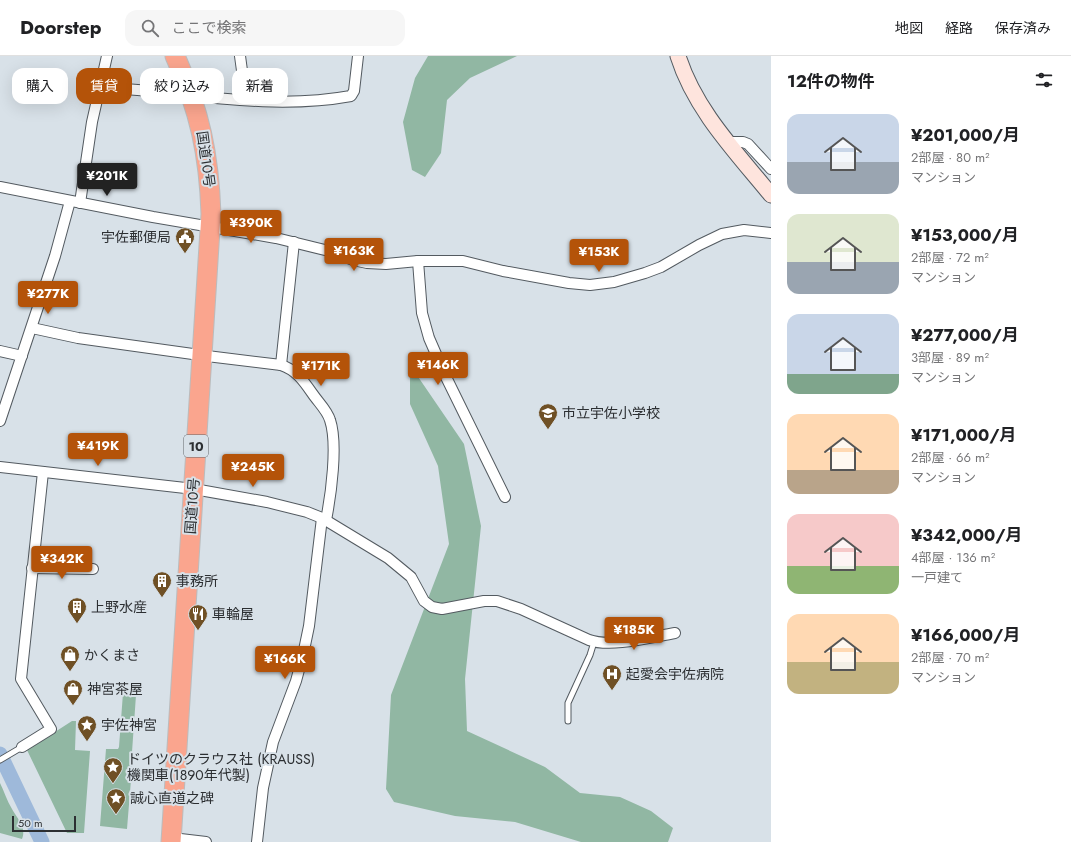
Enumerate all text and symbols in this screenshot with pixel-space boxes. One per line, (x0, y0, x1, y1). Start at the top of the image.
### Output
search box (125, 10, 405, 46)
text: Doorstep (20, 14, 101, 41)
icon: search (139, 17, 161, 39)
text: ここで検索 (171, 17, 247, 39)
text: 地図 (895, 18, 923, 38)
text: 経路 (945, 18, 973, 38)
text: 保存済み (995, 18, 1051, 38)
chip: 購入 (12, 68, 68, 104)
chip: 賃貸 (76, 68, 132, 104)
chip: 絞り込み (140, 68, 224, 104)
chip: 新着 (232, 68, 288, 104)
text: 12件の物件 (787, 69, 875, 93)
icon: filters (1033, 69, 1055, 91)
text: ¥201,000/月 (911, 123, 1020, 147)
street label: 国道10号 (192, 130, 220, 188)
icon: home (819, 130, 867, 178)
text: 2部屋 · 80 m² (911, 148, 990, 167)
pin: ¥201K (79, 163, 135, 197)
text: ¥201K (86, 166, 128, 185)
text: マンション (911, 168, 976, 187)
pin: ¥390K (223, 210, 279, 244)
text: ¥390K (229, 213, 273, 232)
text: ¥153,000/月 (911, 223, 1019, 247)
public building icon: 宇佐郵便局 (174, 226, 196, 254)
place label: 宇佐郵便局 (101, 227, 171, 247)
icon: home (819, 230, 867, 278)
pin: ¥163K (326, 238, 382, 272)
pin: ¥153K (571, 239, 627, 273)
text: ¥163K (333, 241, 375, 260)
text: ¥153K (579, 242, 619, 261)
text: 2部屋 · 72 m² (911, 248, 989, 267)
text: マンション (911, 268, 976, 287)
pin: ¥277K (20, 281, 76, 315)
text: ¥277K (27, 284, 69, 303)
text: ¥277,000/月 (911, 323, 1019, 347)
icon: home (819, 330, 867, 378)
text: 3部屋 · 89 m² (911, 348, 989, 367)
pin: ¥146K (410, 352, 466, 386)
pin: ¥171K (293, 353, 349, 387)
text: ¥146K (417, 355, 459, 374)
text: ¥171K (302, 356, 340, 375)
text: マンション (911, 368, 976, 387)
school or university icon: 市立宇佐小学校 (537, 402, 559, 430)
place label: 市立宇佐小学校 (562, 403, 660, 423)
text: ¥171,000/月 (911, 423, 1017, 447)
icon: home (819, 430, 867, 478)
pin: ¥419K (70, 433, 126, 467)
road number: 10 (184, 435, 208, 457)
text: ¥419K (77, 436, 119, 455)
text: 2部屋 · 66 m² (911, 448, 990, 467)
pin: ¥245K (225, 454, 281, 488)
text: ¥245K (231, 457, 275, 476)
text: マンション (911, 468, 976, 487)
street label: 国道10号 (180, 477, 204, 535)
text: ¥342,000/月 (911, 523, 1023, 547)
icon: home (819, 530, 867, 578)
pin: ¥342K (34, 546, 90, 580)
text: 4部屋 · 136 m² (911, 548, 995, 567)
text: ¥342K (40, 549, 84, 568)
text: 一戸建て (911, 568, 963, 587)
building icon: 事務所 (151, 570, 173, 598)
place label: 事務所 (176, 571, 218, 591)
building icon: 上野水産 (66, 596, 88, 624)
place label: 上野水産 (91, 597, 147, 617)
restaurant icon: 車輪屋 (187, 603, 209, 631)
place label: 車輪屋 (212, 604, 254, 624)
pin: ¥185K (606, 617, 662, 651)
text: ¥185K (614, 620, 654, 639)
text: ¥166,000/月 (911, 623, 1020, 647)
icon: home (819, 630, 867, 678)
shop icon: かくまさ (59, 644, 81, 672)
place label: かくまさ (84, 645, 140, 665)
pin: ¥166K (257, 646, 313, 680)
text: 2部屋 · 70 m² (911, 648, 989, 667)
text: ¥166K (264, 649, 306, 668)
hospital icon: 起愛会宇佐病院 (601, 663, 623, 691)
place label: 起愛会宇佐病院 (626, 664, 724, 684)
text: マンション (911, 668, 976, 687)
shop icon: 神宮茶屋 (62, 678, 84, 706)
place label: 神宮茶屋 (87, 679, 143, 699)
place icon: 宇佐神宮 (76, 714, 98, 742)
place label: 宇佐神宮 (101, 715, 157, 735)
place label: ドイツのクラウス社 (KRAUSS) 機関車(1890年代製) (127, 749, 315, 785)
place icon: ドイツのクラウス社 (KRAUSS) 機関車(1890年代製) (102, 756, 124, 784)
place icon: 誠心直道之碑 (105, 787, 127, 815)
place label: 誠心直道之碑 (130, 788, 214, 808)
scale bar (12, 814, 76, 833)
text: 50 m (18, 815, 43, 831)

